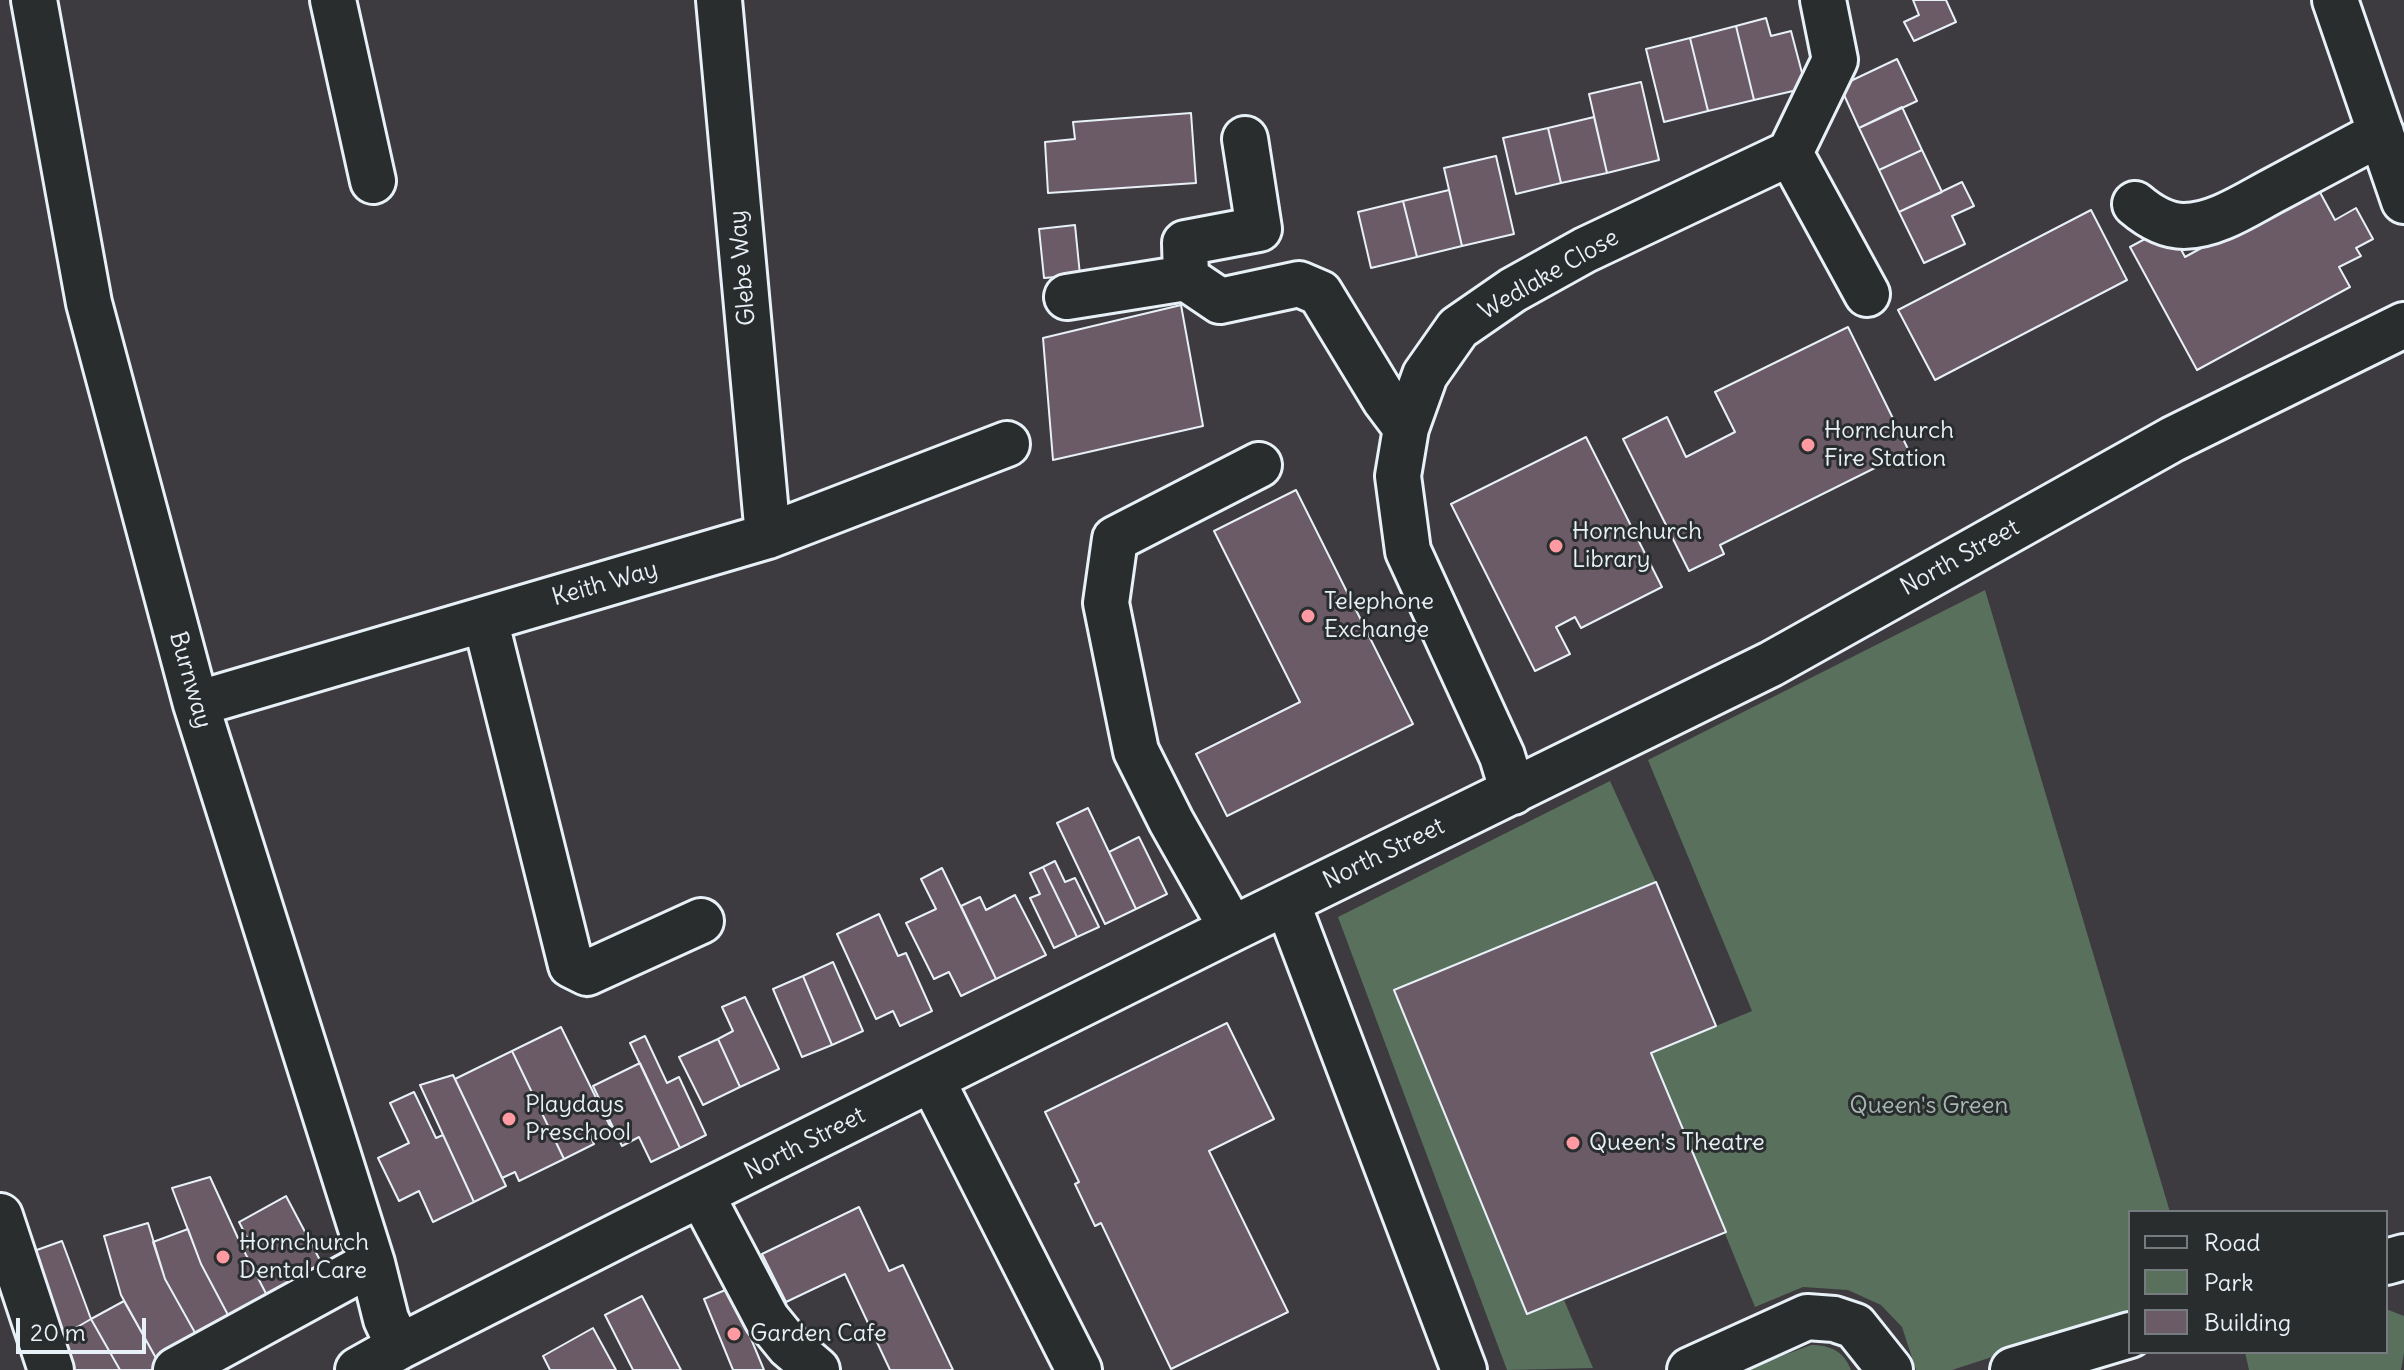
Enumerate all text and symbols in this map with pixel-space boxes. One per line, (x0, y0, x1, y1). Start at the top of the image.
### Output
street label: Glebe Way (724, 209, 762, 327)
street label: Wedlake Close (1474, 223, 1624, 327)
place label: Hornchurch Fire Station (1824, 417, 1954, 473)
marker: Hornchurch Fire Station (1799, 436, 1817, 454)
street label: North Street (1896, 514, 2024, 602)
place label: Hornchurch Library (1572, 518, 1702, 574)
marker: Hornchurch Library (1547, 537, 1565, 555)
street label: Keith Way (549, 555, 661, 613)
place label: Telephone Exchange (1324, 588, 1434, 644)
marker: Telephone Exchange (1299, 607, 1317, 625)
street label: Burnway (162, 628, 218, 732)
street label: North Street (1319, 812, 1449, 896)
place label: Playdays Preschool (525, 1091, 631, 1147)
park label: Queen's Green (1850, 1092, 2008, 1120)
street label: North Street (740, 1101, 870, 1187)
marker: Playdays Preschool (500, 1110, 518, 1128)
place label: Queen's Theatre (1589, 1129, 1765, 1157)
marker: Queen's Theatre (1564, 1134, 1582, 1152)
legend (2128, 1210, 2388, 1354)
text: Road (2204, 1227, 2260, 1257)
place label: Hornchurch Dental Care (239, 1229, 369, 1285)
marker: Hornchurch Dental Care (214, 1248, 232, 1266)
text: Park (2204, 1267, 2254, 1297)
scale bar (20, 1302, 150, 1352)
text: Building (2204, 1307, 2291, 1337)
text: 20 m (30, 1317, 86, 1347)
place label: Garden Cafe (750, 1320, 887, 1348)
marker: Garden Cafe (725, 1325, 743, 1343)

